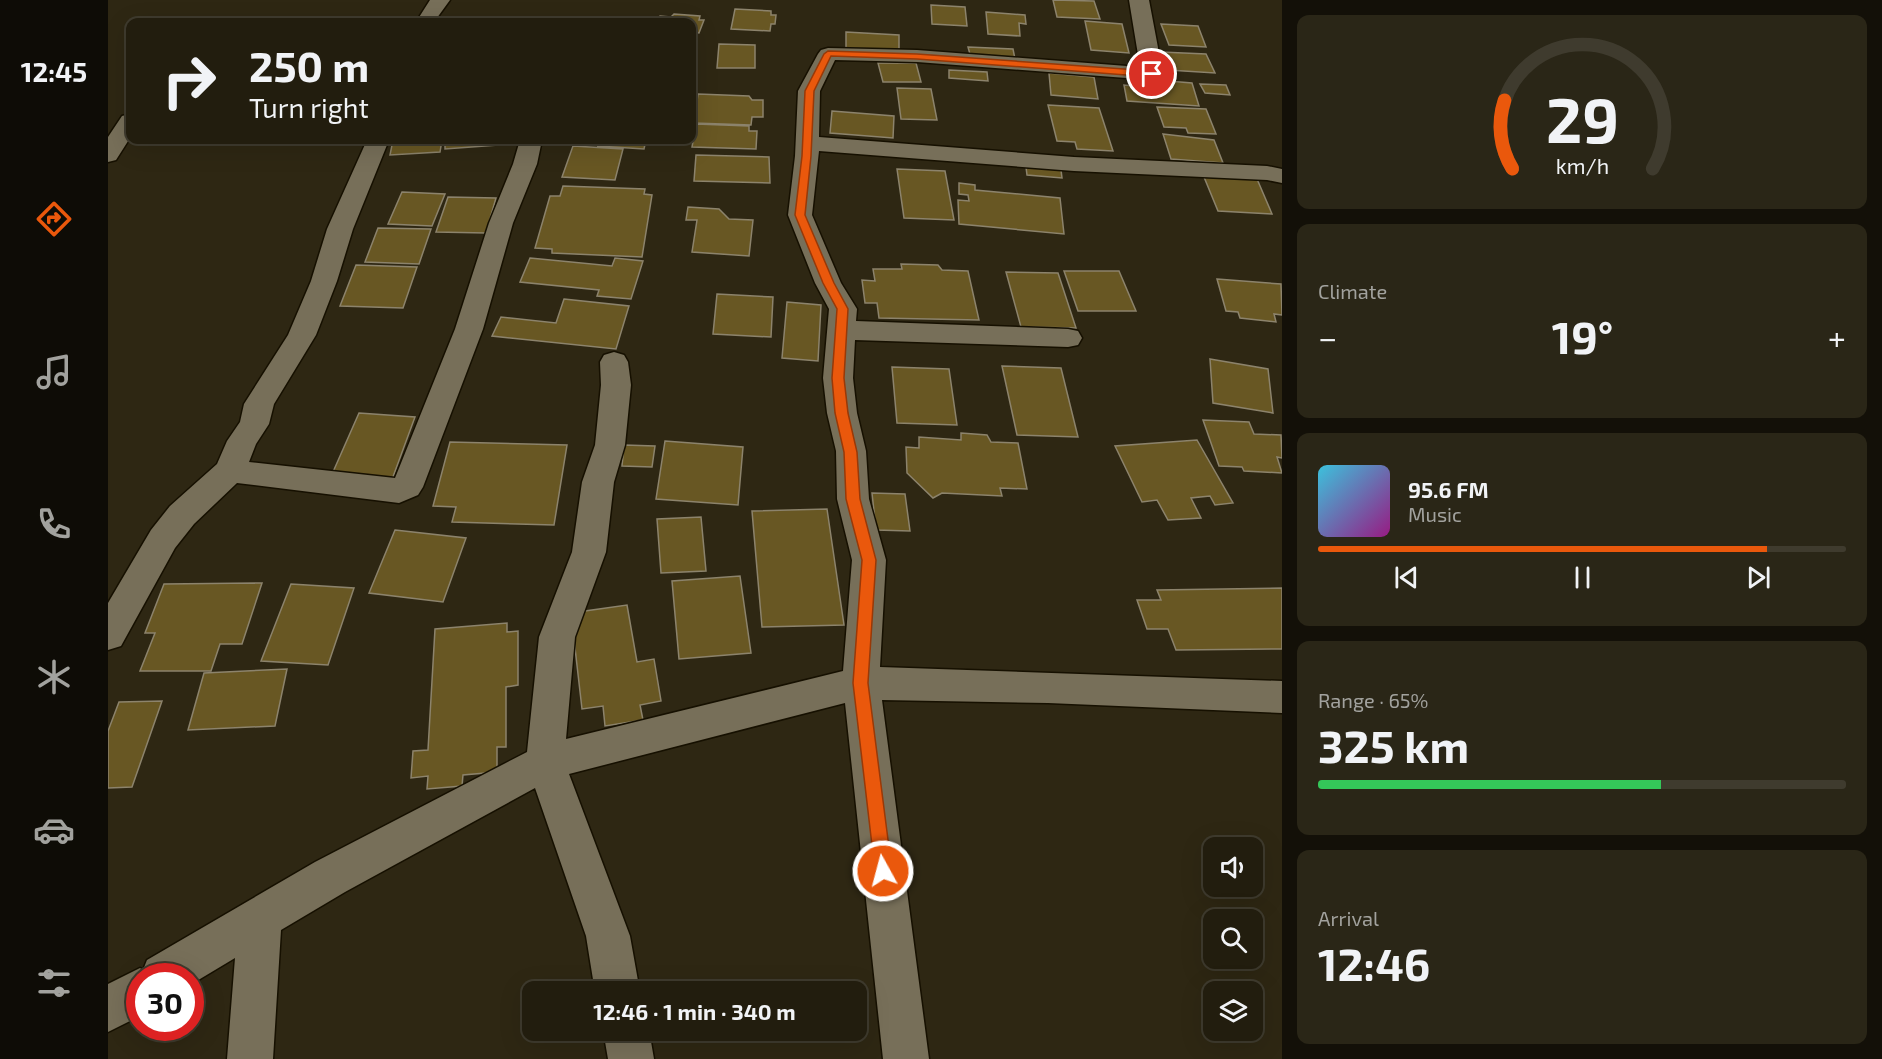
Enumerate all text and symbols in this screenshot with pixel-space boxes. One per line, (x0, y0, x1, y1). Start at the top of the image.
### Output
text: 250 m (249, 40, 369, 90)
icon: right (150, 42, 228, 120)
pin (1126, 48, 1177, 99)
text: 12:45 (21, 55, 87, 87)
icon: arrive (1135, 57, 1168, 90)
text: 29 (1545, 81, 1619, 156)
text: Turn right (249, 91, 369, 123)
text: km/h (1555, 153, 1609, 178)
icon: directions (33, 198, 75, 240)
text: Climate (1318, 279, 1387, 303)
text: 19° (1552, 309, 1613, 363)
text: − (1318, 317, 1337, 357)
text: + (1828, 317, 1846, 357)
icon: music (33, 351, 75, 393)
text: 95.6 FM (1408, 476, 1489, 502)
text: Music (1408, 502, 1462, 526)
icon: phone (33, 503, 75, 545)
icon: previous (1390, 561, 1423, 594)
icon: pause (1566, 561, 1599, 594)
icon: next (1742, 561, 1775, 594)
icon: climate (33, 656, 75, 698)
text: Range · 65% (1318, 688, 1428, 712)
text: 325 km (1318, 718, 1469, 772)
icon: car (33, 809, 75, 851)
map controls (1203, 837, 1263, 1041)
button: sound (1203, 837, 1263, 897)
position arrow (851, 839, 915, 903)
text: Arrival (1318, 906, 1379, 930)
button: search (1203, 909, 1263, 969)
text: 12:46 (1318, 936, 1430, 990)
icon: filters (33, 962, 75, 1004)
speed limit sign: 30 (126, 963, 204, 1041)
button: layers (1203, 981, 1263, 1041)
text: 12:46 · 1 min · 340 m (593, 998, 796, 1024)

